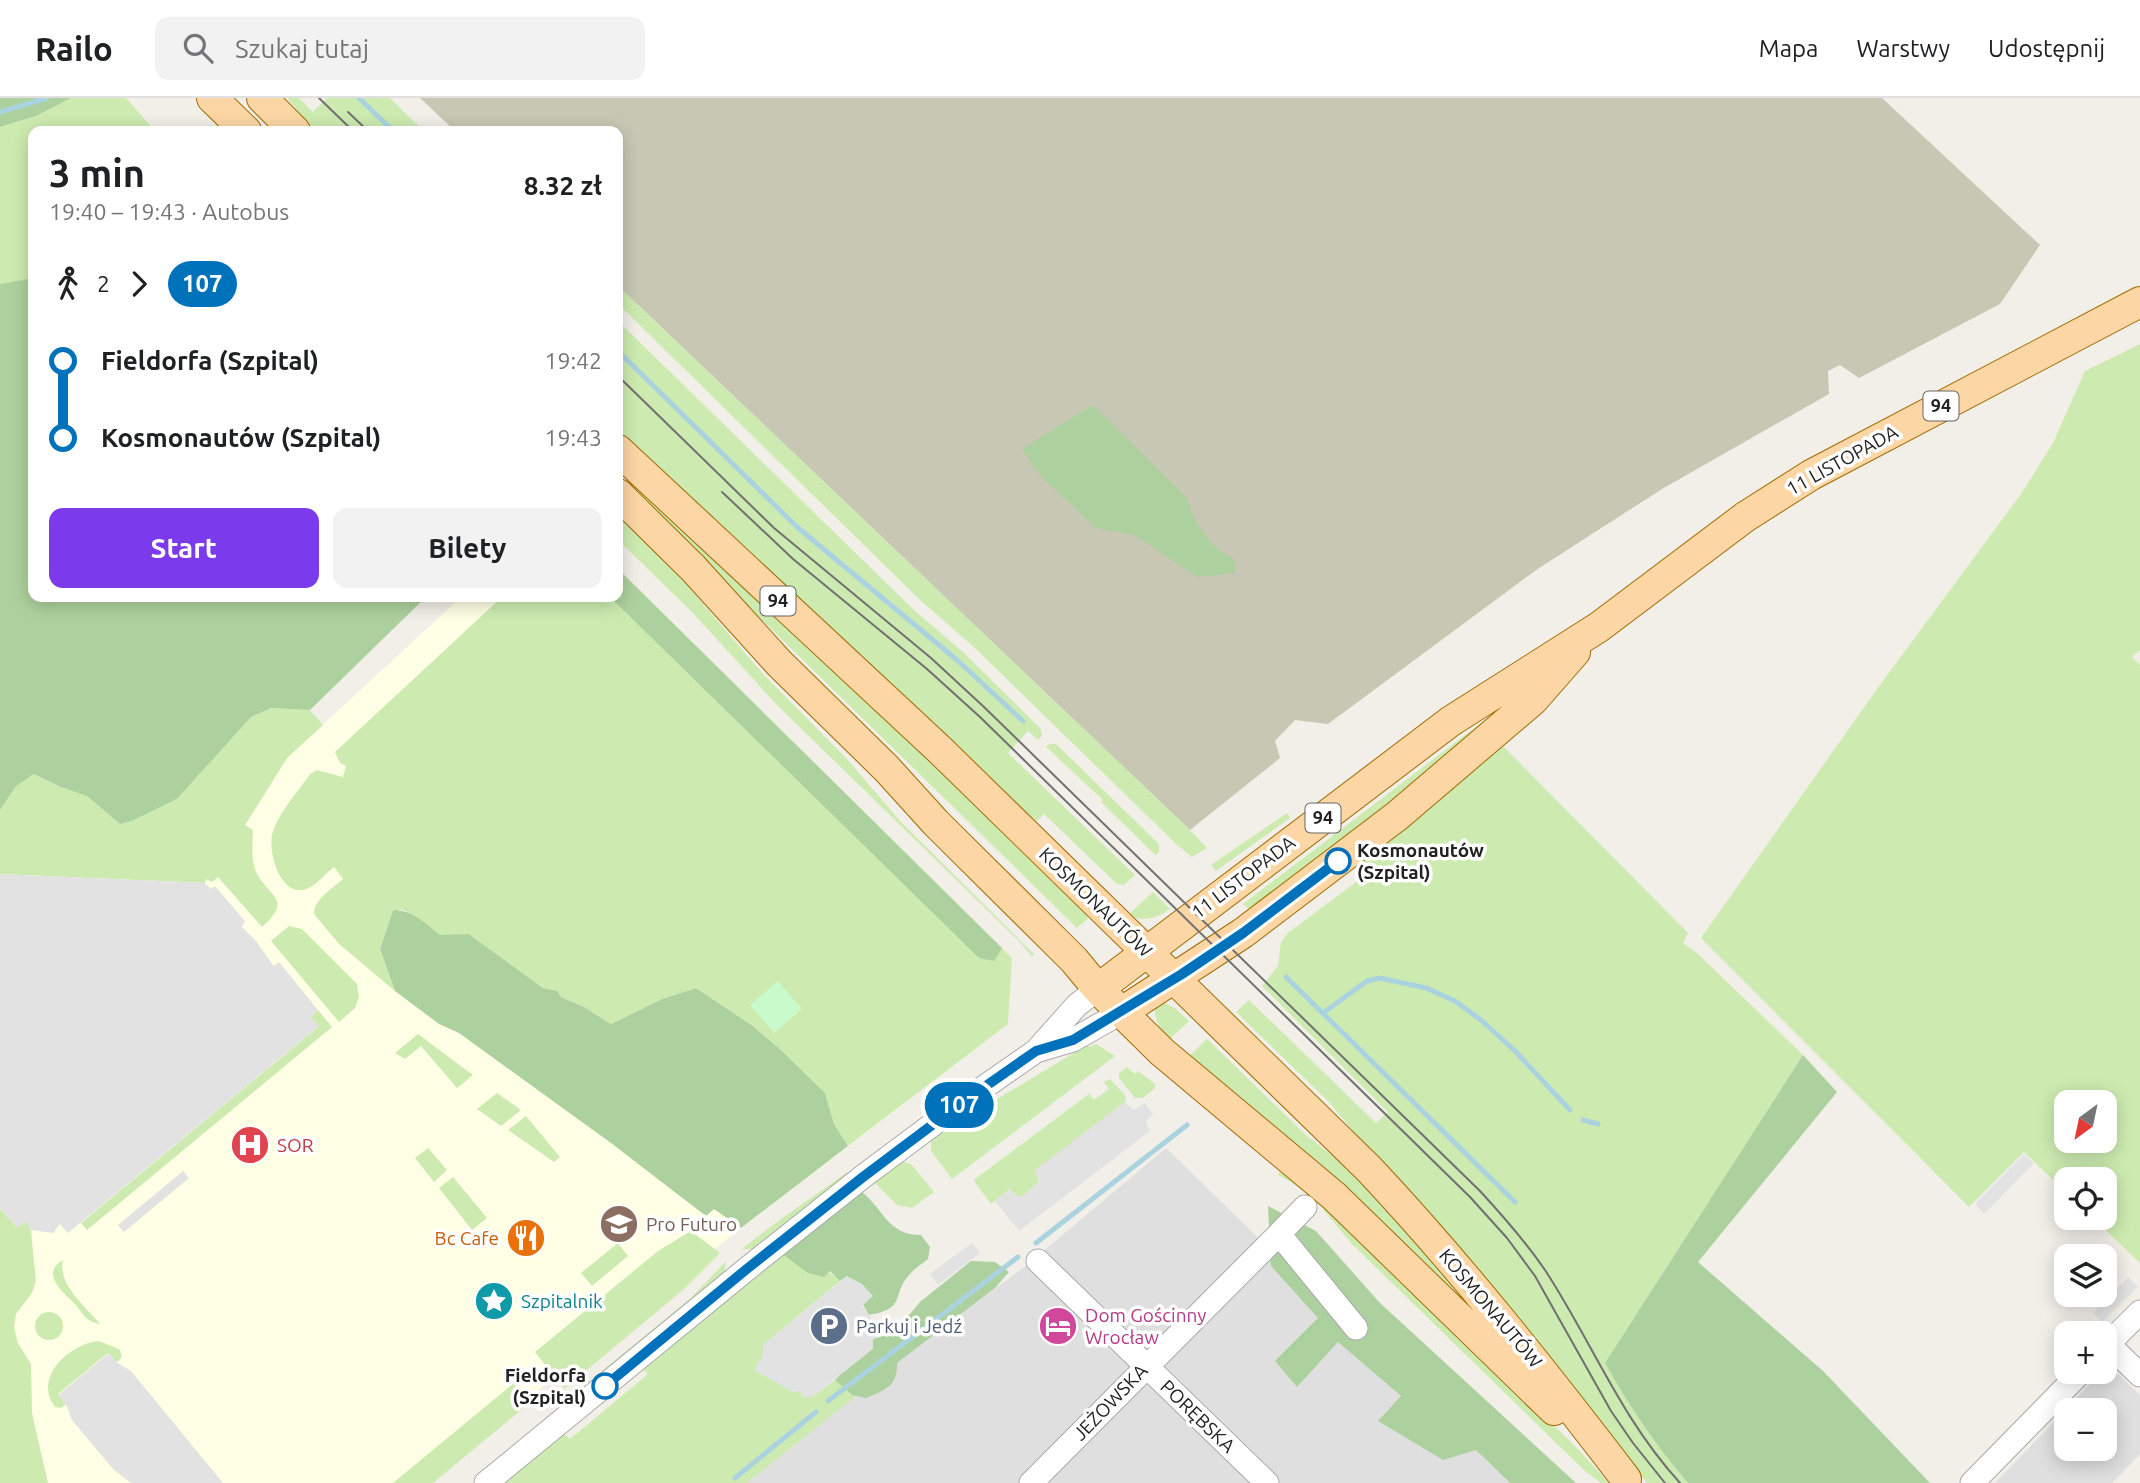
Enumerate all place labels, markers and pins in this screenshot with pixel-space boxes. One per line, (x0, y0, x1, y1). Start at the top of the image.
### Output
place label: Kosmonautów (Szpital) (1357, 839, 1484, 883)
marker: Kosmonautów (Szpital) (1325, 848, 1351, 874)
hospital icon: SOR (229, 1124, 271, 1166)
place label: SOR (277, 1134, 314, 1156)
school or university icon: Pro Futuro (598, 1203, 640, 1245)
place label: Pro Futuro (646, 1213, 737, 1235)
restaurant icon: Bc Cafe (505, 1217, 547, 1259)
place label: Bc Cafe (435, 1227, 499, 1249)
place icon: Szpitalnik (473, 1280, 515, 1322)
place label: Szpitalnik (521, 1290, 603, 1312)
place label: Dom Gościnny Wrocław (1085, 1304, 1206, 1348)
parking icon: Parkuj i Jedź (808, 1305, 850, 1347)
hotel icon: Dom Gościnny Wrocław (1037, 1305, 1079, 1347)
place label: Parkuj i Jedź (856, 1315, 962, 1337)
place label: Fieldorfa (Szpital) (505, 1364, 586, 1408)
marker: Fieldorfa (Szpital) (592, 1373, 618, 1399)

